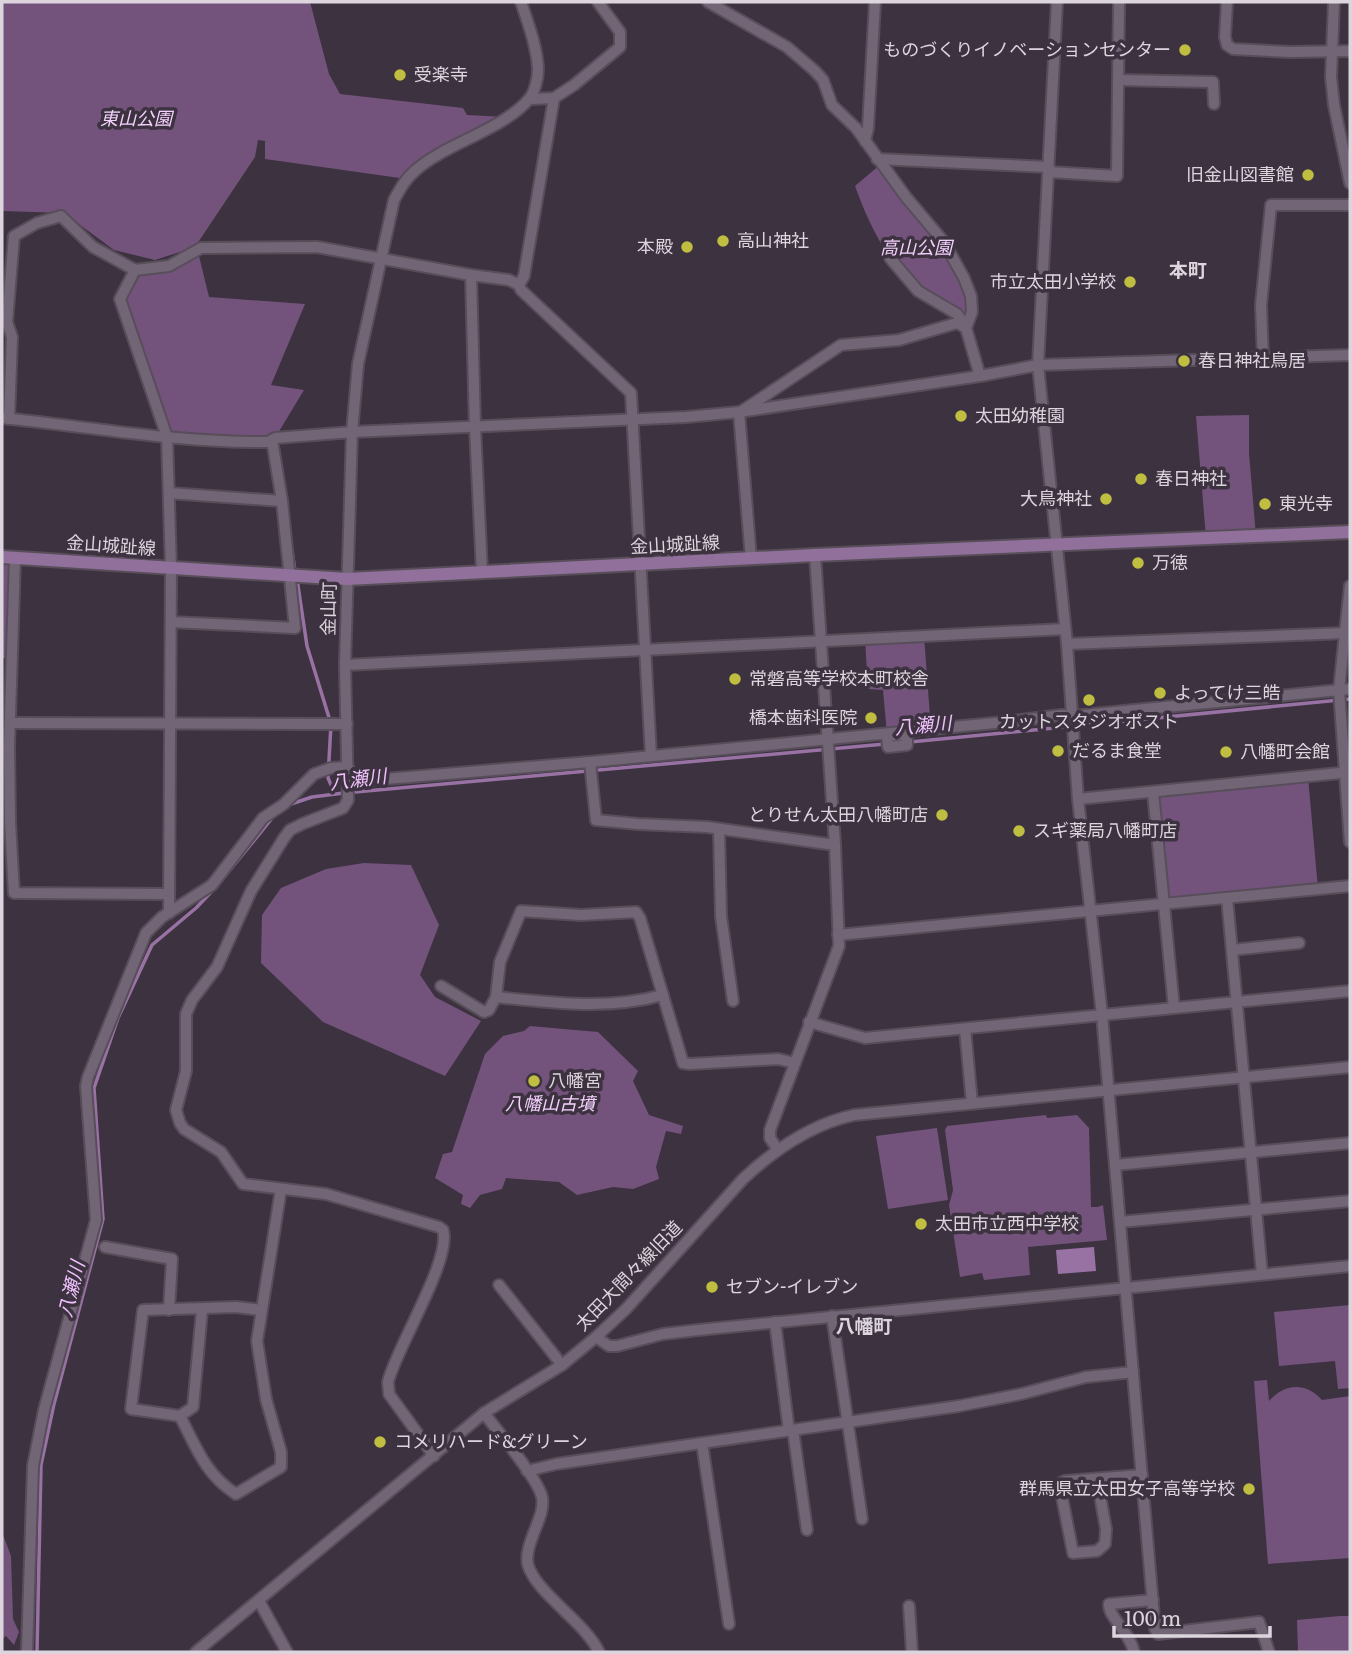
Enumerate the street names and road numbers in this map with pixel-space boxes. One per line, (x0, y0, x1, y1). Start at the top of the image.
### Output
street label: 金山城趾線 (65, 528, 157, 561)
street label: 金山城趾線 (629, 528, 721, 559)
street label: 金山町 (314, 582, 341, 636)
street label: 太田大間々線旧道 (568, 1214, 688, 1336)

